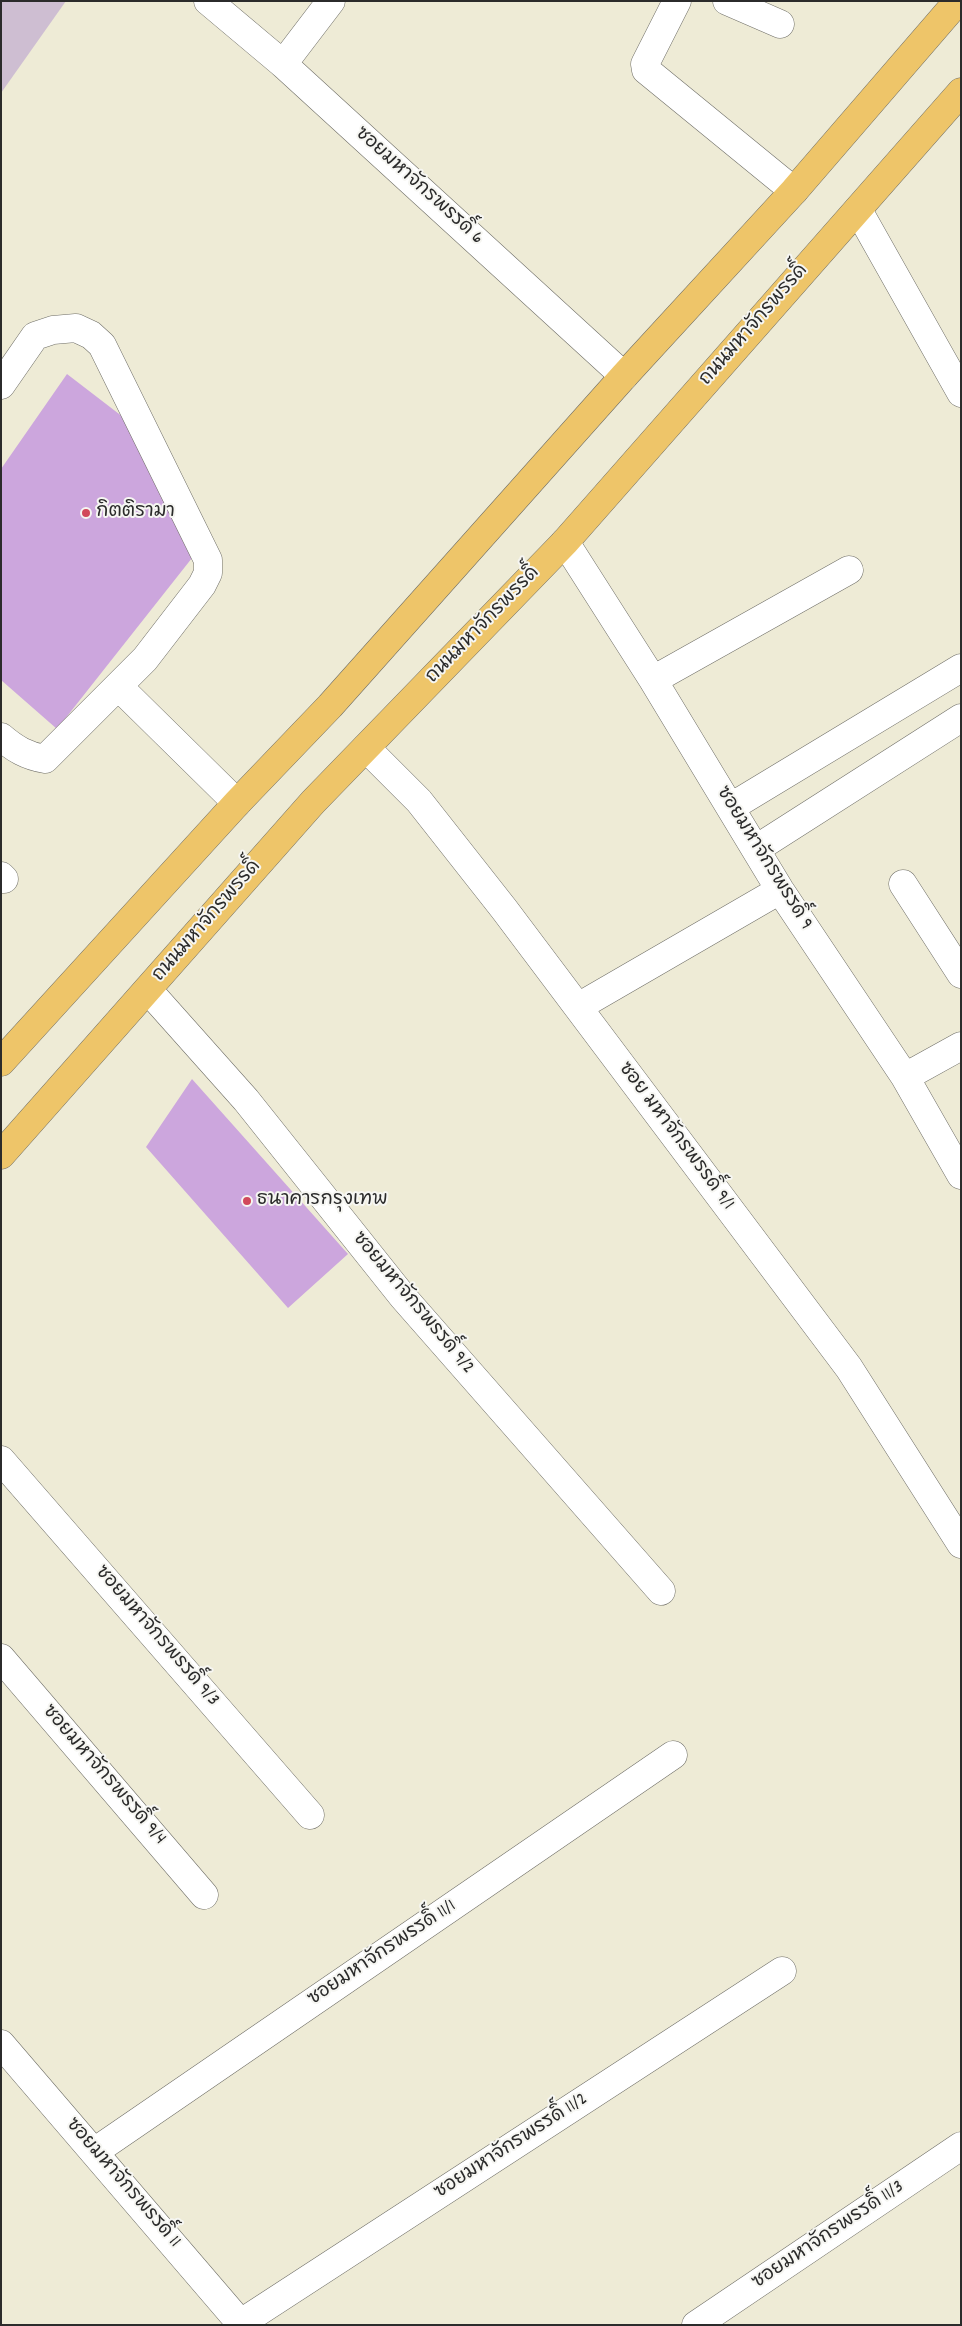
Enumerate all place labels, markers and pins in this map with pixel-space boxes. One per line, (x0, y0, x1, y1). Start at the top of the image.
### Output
place label: กิตติรามา (96, 502, 175, 524)
marker: กิตติรามา (80, 507, 92, 519)
place label: ธนาคารกรุงเทพ (257, 1190, 388, 1212)
marker: ธนาคารกรุงเทพ (241, 1195, 253, 1207)

